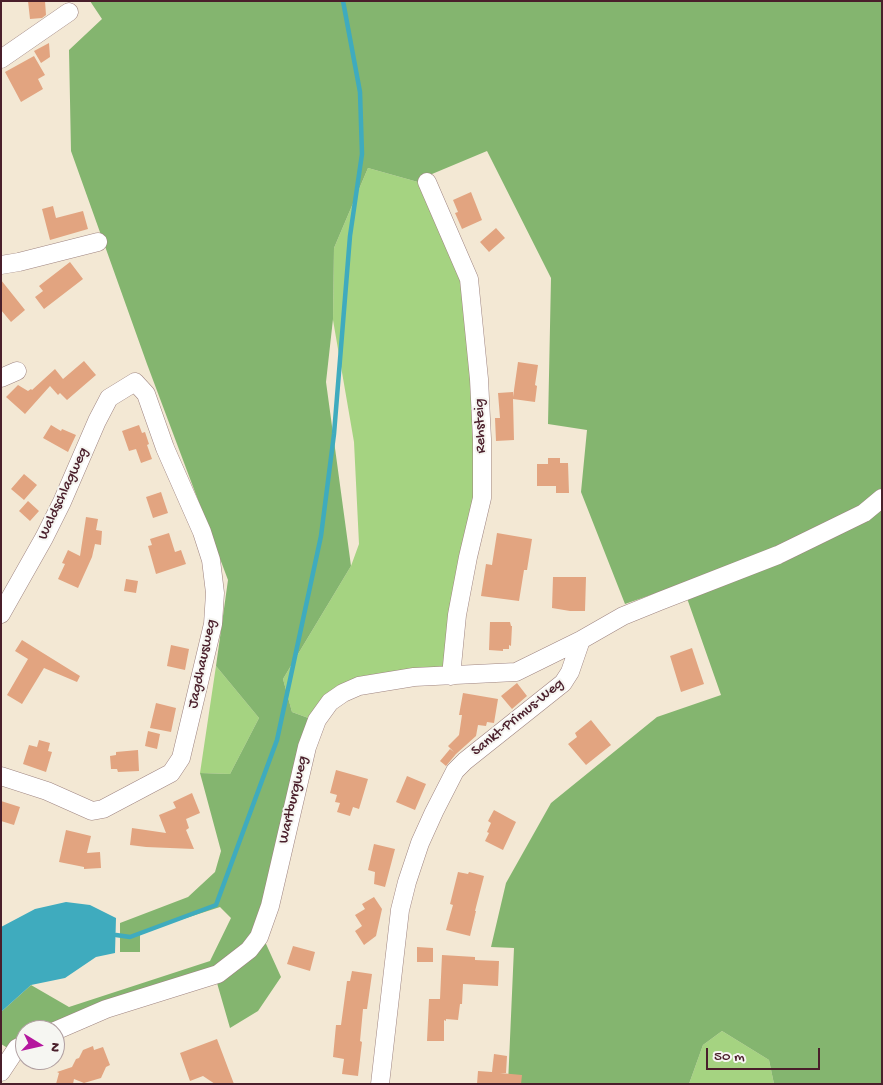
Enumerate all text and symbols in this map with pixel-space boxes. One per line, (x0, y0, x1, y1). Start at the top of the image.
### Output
street label: Rehsteig (471, 398, 491, 454)
street label: Waldschlagweg (35, 445, 93, 543)
street label: Jagdhausweg (185, 618, 221, 710)
street label: Sankt-Primus-Weg (468, 675, 568, 761)
street label: Wartburgweg (275, 755, 313, 845)
north arrow (15, 1020, 65, 1070)
scale bar (708, 1038, 822, 1070)
text: N (45, 1041, 63, 1053)
text: 50 m (714, 1048, 745, 1066)

